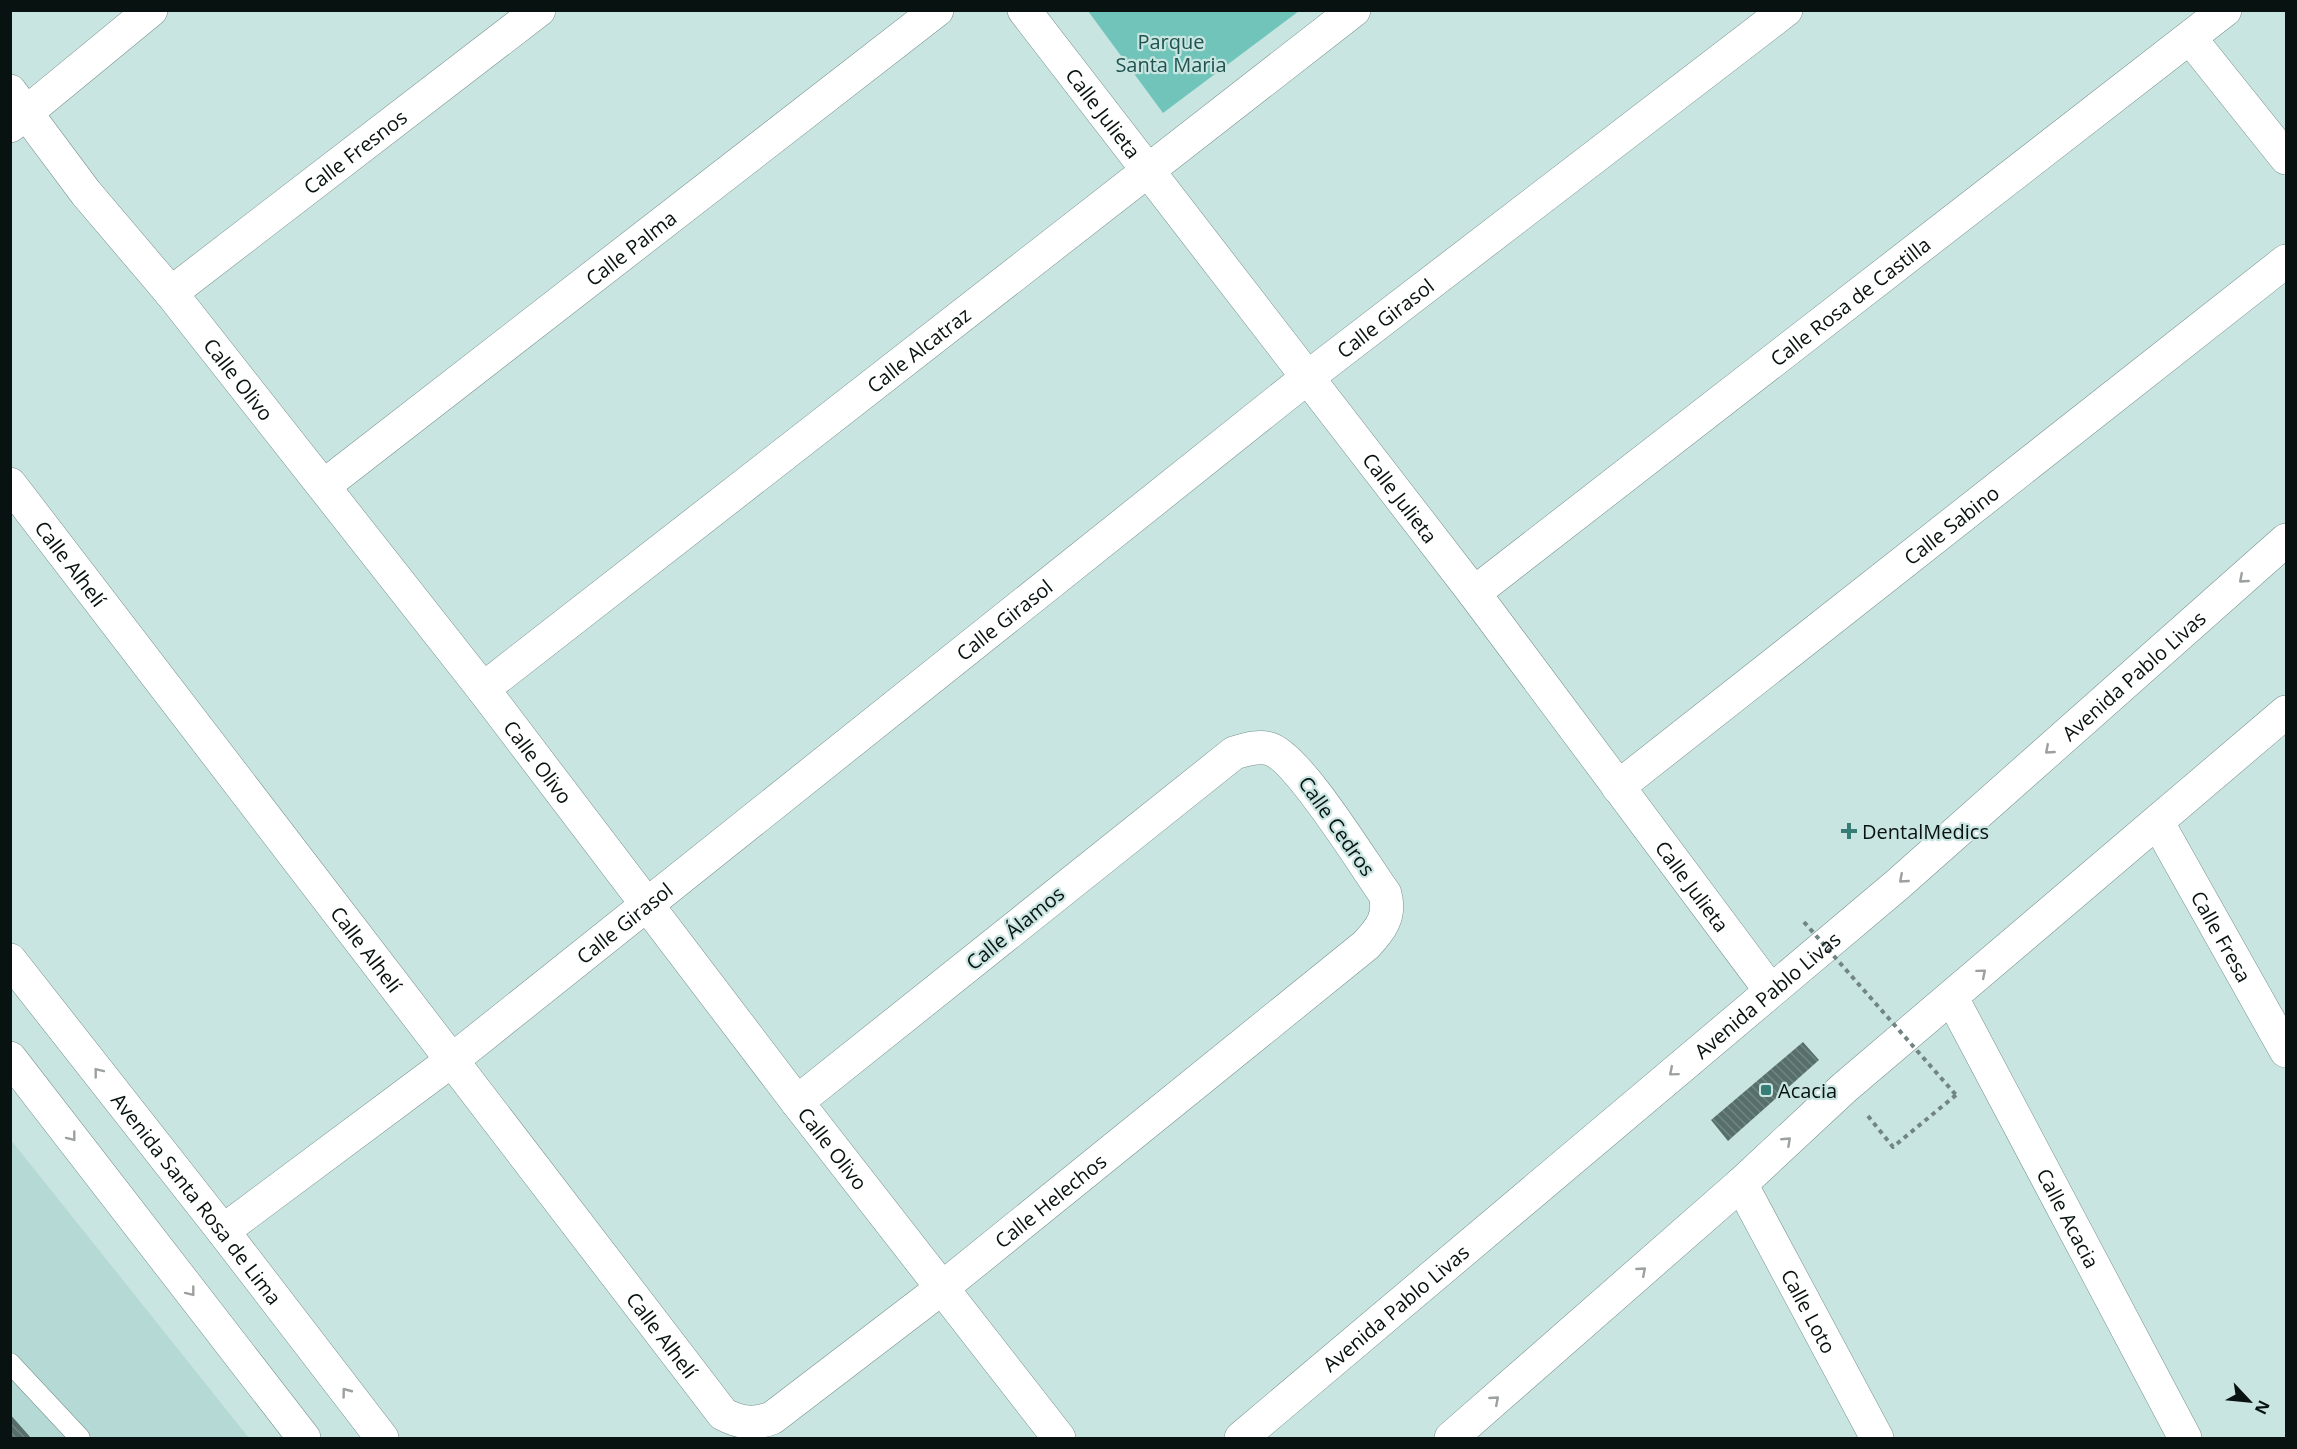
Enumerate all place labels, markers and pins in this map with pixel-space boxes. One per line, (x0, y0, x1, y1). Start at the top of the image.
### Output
place label: DentalMedics (1862, 818, 1989, 845)
marker: DentalMedics (1840, 822, 1858, 840)
place label: Acacia (1778, 1077, 1837, 1104)
marker: Acacia (1759, 1083, 1773, 1097)

